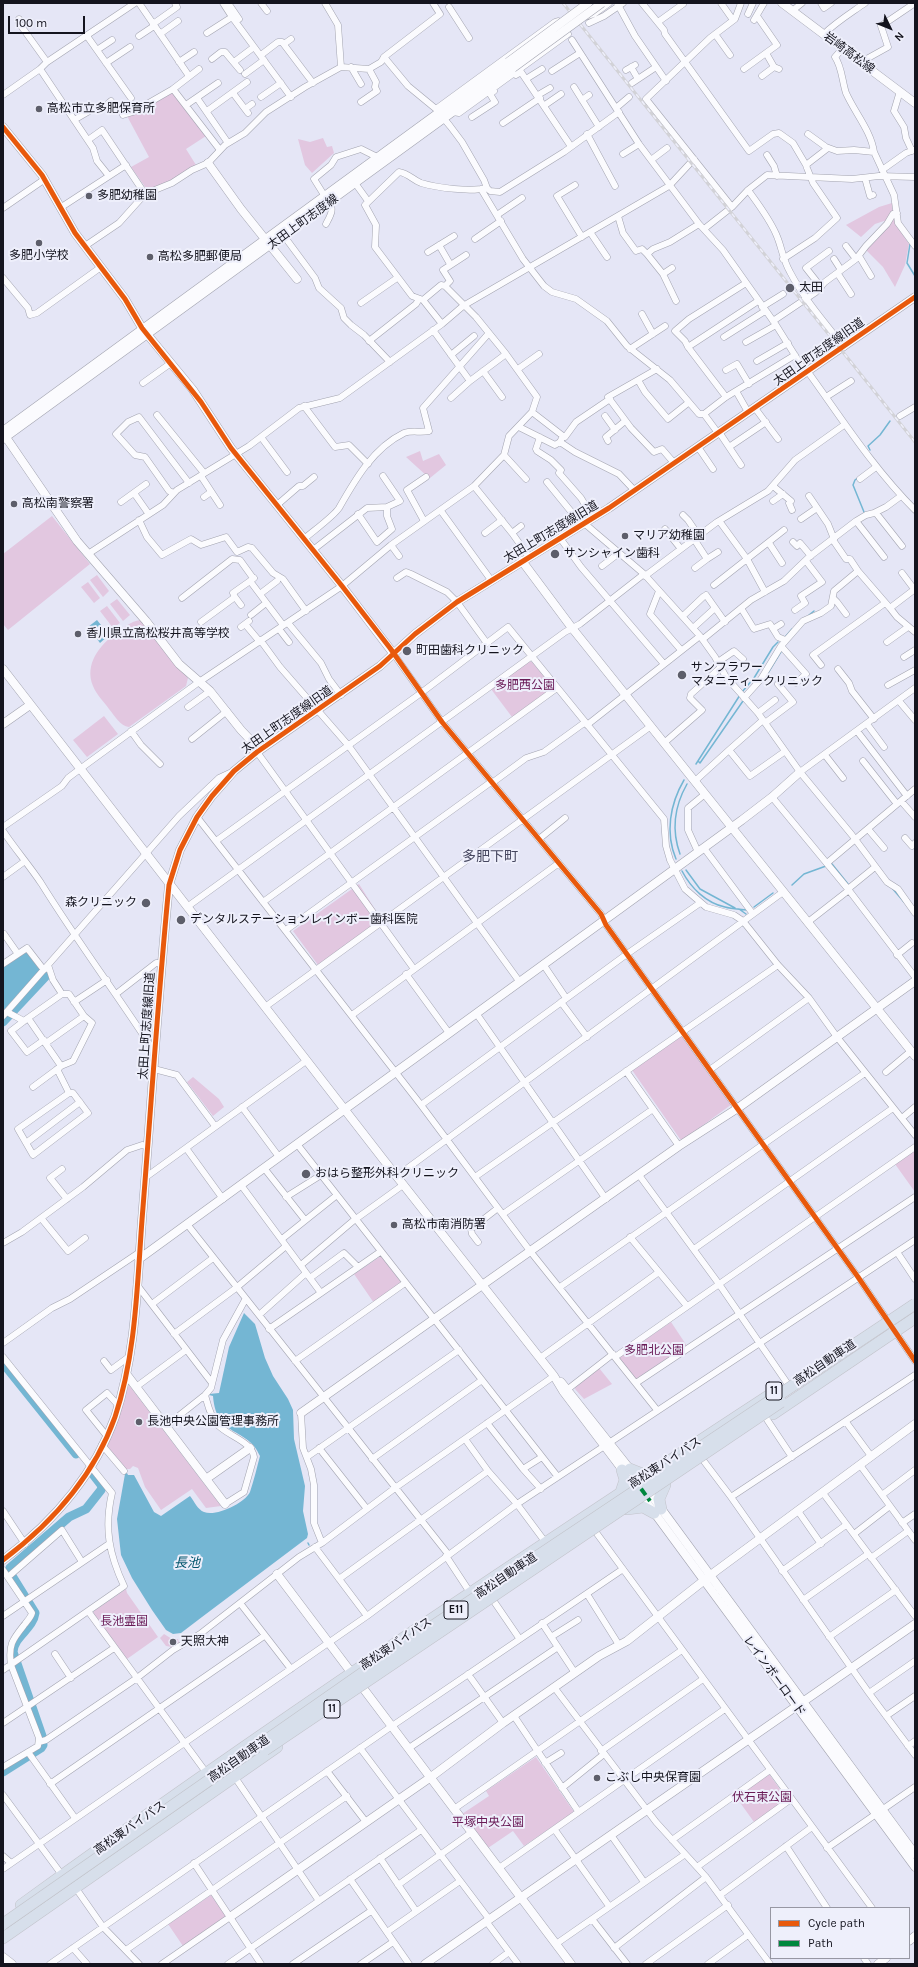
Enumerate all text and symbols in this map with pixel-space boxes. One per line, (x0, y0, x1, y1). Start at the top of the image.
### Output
scale bar (10, 8, 87, 34)
north arrow (870, 8, 910, 48)
text: 100 m (15, 16, 47, 30)
street label: 岩崎高松線 (821, 29, 877, 77)
text: N (892, 29, 907, 44)
place label: 高松市立多肥保育所 (47, 102, 155, 116)
marker: 高松市立多肥保育所 (34, 104, 44, 114)
place label: 多肥幼稚園 (97, 189, 157, 203)
marker: 多肥幼稚園 (84, 191, 94, 201)
street label: 太田上町志度線 (265, 191, 341, 253)
marker: 多肥小学校 (34, 238, 44, 248)
place label: 多肥小学校 (9, 249, 69, 263)
place label: 高松多肥郵便局 (158, 250, 242, 264)
marker: 高松多肥郵便局 (145, 252, 155, 262)
place label: 太田 (799, 281, 823, 295)
marker: 太田 (784, 282, 796, 294)
street label: 太田上町志度線旧道 (771, 315, 867, 389)
place label: 高松南警察署 (22, 497, 94, 511)
street label: 太田上町志度線旧道 (501, 498, 601, 566)
marker: 高松南警察署 (9, 499, 19, 509)
place label: マリア幼稚園 (633, 529, 705, 543)
marker: マリア幼稚園 (620, 531, 630, 541)
place label: サンシャイン歯科 (564, 547, 660, 561)
marker: サンシャイン歯科 (549, 548, 561, 560)
place label: 香川県立高松桜井高等学校 (86, 627, 230, 641)
marker: 香川県立高松桜井高等学校 (73, 629, 83, 639)
place label: 町田歯科クリニック (416, 644, 524, 658)
marker: 町田歯科クリニック (401, 645, 413, 657)
place label: サンフラワー マタニティークリニック (691, 661, 823, 689)
marker: サンフラワー マタニティークリニック (676, 669, 688, 681)
park label: 多肥西公園 (495, 679, 555, 693)
street label: 太田上町志度線旧道 (239, 683, 335, 757)
district label: 多肥下町 (462, 849, 518, 865)
place label: 森クリニック (65, 896, 137, 910)
marker: 森クリニック (140, 897, 152, 909)
place label: デンタルステーションレインボー歯科医院 (190, 913, 418, 927)
marker: デンタルステーションレインボー歯科医院 (175, 914, 187, 926)
street label: 太田上町志度線旧道 (136, 972, 158, 1080)
place label: おはら整形外科クリニック (315, 1167, 459, 1181)
marker: おはら整形外科クリニック (300, 1168, 312, 1180)
place label: 高松市南消防署 (402, 1218, 486, 1232)
marker: 高松市南消防署 (389, 1220, 399, 1230)
street label: 高松自動車道 (791, 1337, 859, 1389)
park label: 多肥北公園 (624, 1344, 684, 1358)
road number: 11 (766, 1382, 782, 1400)
place label: 長池中央公園管理事務所 (147, 1415, 279, 1429)
marker: 長池中央公園管理事務所 (134, 1417, 144, 1427)
street label: 高松東バイパス (626, 1434, 704, 1492)
street label: 高松自動車道 (472, 1550, 540, 1602)
water label: 長池 (174, 1555, 200, 1571)
road number: E11 (444, 1601, 468, 1619)
park label: 長池霊園 (100, 1615, 148, 1629)
street label: 高松東バイパス (357, 1615, 435, 1673)
street label: レインボーロード (740, 1633, 808, 1719)
place label: 天照大神 (181, 1635, 229, 1649)
marker: 天照大神 (168, 1637, 178, 1647)
road number: 11 (324, 1700, 340, 1718)
street label: 高松自動車道 (205, 1732, 273, 1786)
place label: こぶし中央保育園 (605, 1771, 701, 1785)
marker: こぶし中央保育園 (592, 1773, 602, 1783)
park label: 伏石東公園 (732, 1791, 792, 1805)
street label: 高松東バイパス (91, 1798, 169, 1858)
park label: 平塚中央公園 (452, 1816, 524, 1830)
legend (770, 1907, 910, 1959)
text: Cycle path (808, 1916, 865, 1930)
text: Path (808, 1936, 833, 1950)

